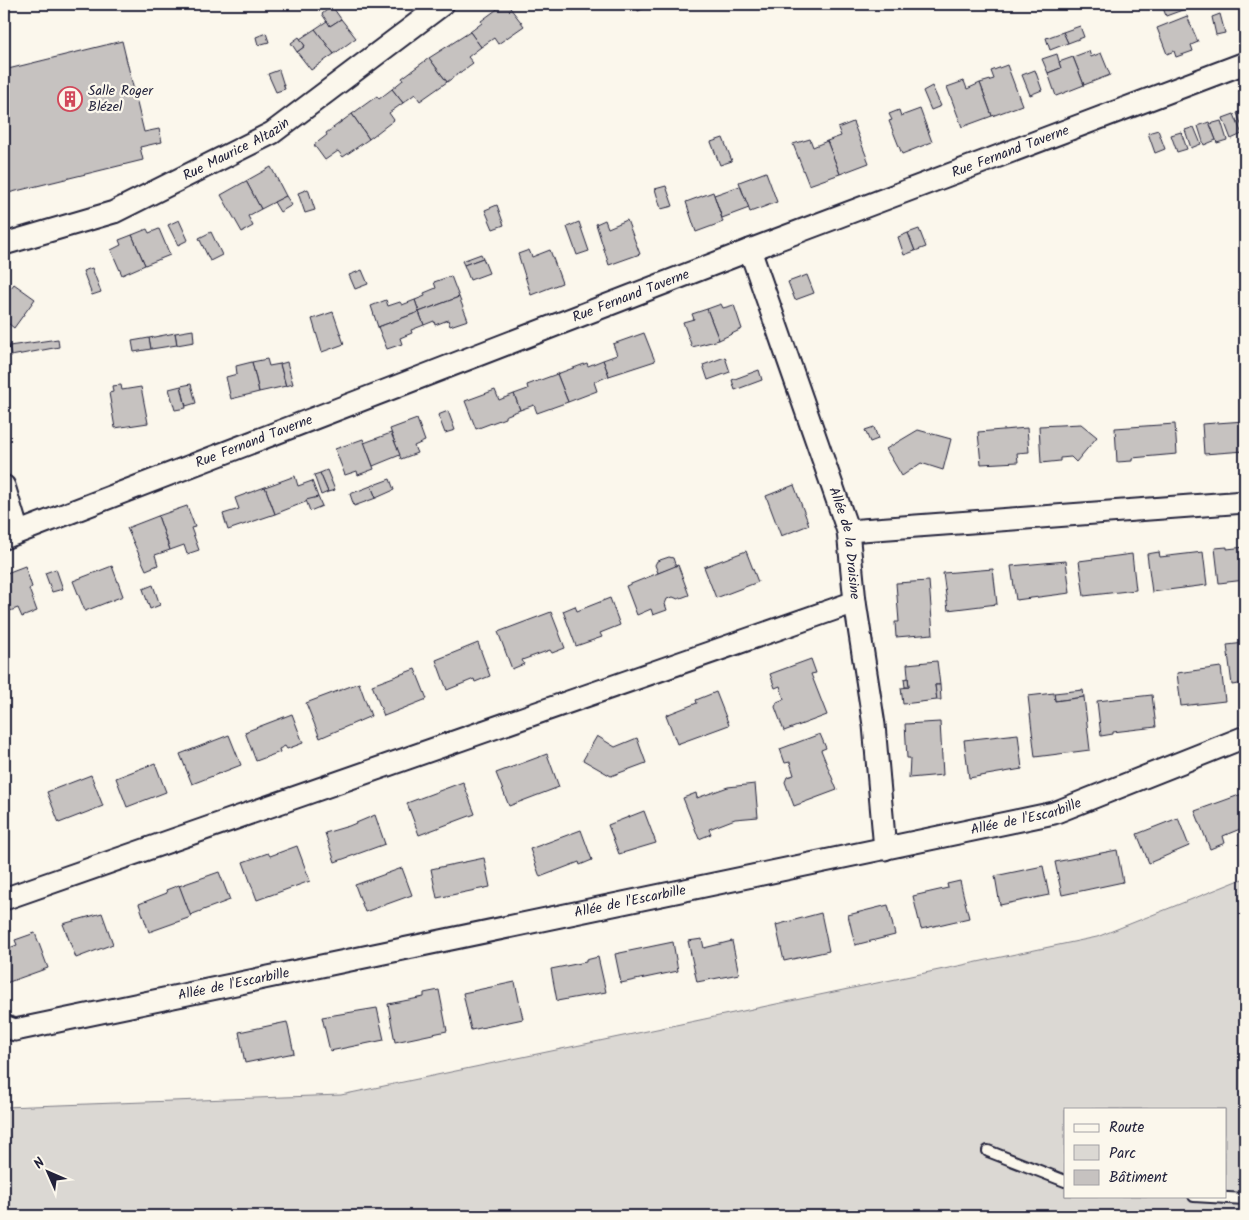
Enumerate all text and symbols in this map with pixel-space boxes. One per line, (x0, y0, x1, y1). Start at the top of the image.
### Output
place label: Salle Roger Blézel (88, 80, 154, 118)
building icon: Salle Roger Blézel (57, 86, 83, 112)
street label: Rue Maurice Altazin (179, 112, 295, 187)
street label: Rue Fernand Taverne (948, 119, 1073, 184)
street label: Rue Fernand Taverne (569, 263, 693, 329)
street label: Rue Fernand Taverne (192, 409, 316, 474)
street label: Allée de la Draisine (822, 484, 866, 601)
street label: Allée de l'Escarbille (969, 792, 1085, 841)
street label: Allée de l'Escarbille (572, 879, 688, 924)
street label: Allée de l'Escarbille (176, 962, 292, 1007)
legend (1064, 1108, 1226, 1198)
text: Route (1109, 1116, 1145, 1140)
text: Parc (1109, 1142, 1136, 1166)
north arrow (22, 1148, 72, 1198)
text: N (29, 1152, 51, 1174)
text: Bâtiment (1109, 1166, 1168, 1190)

